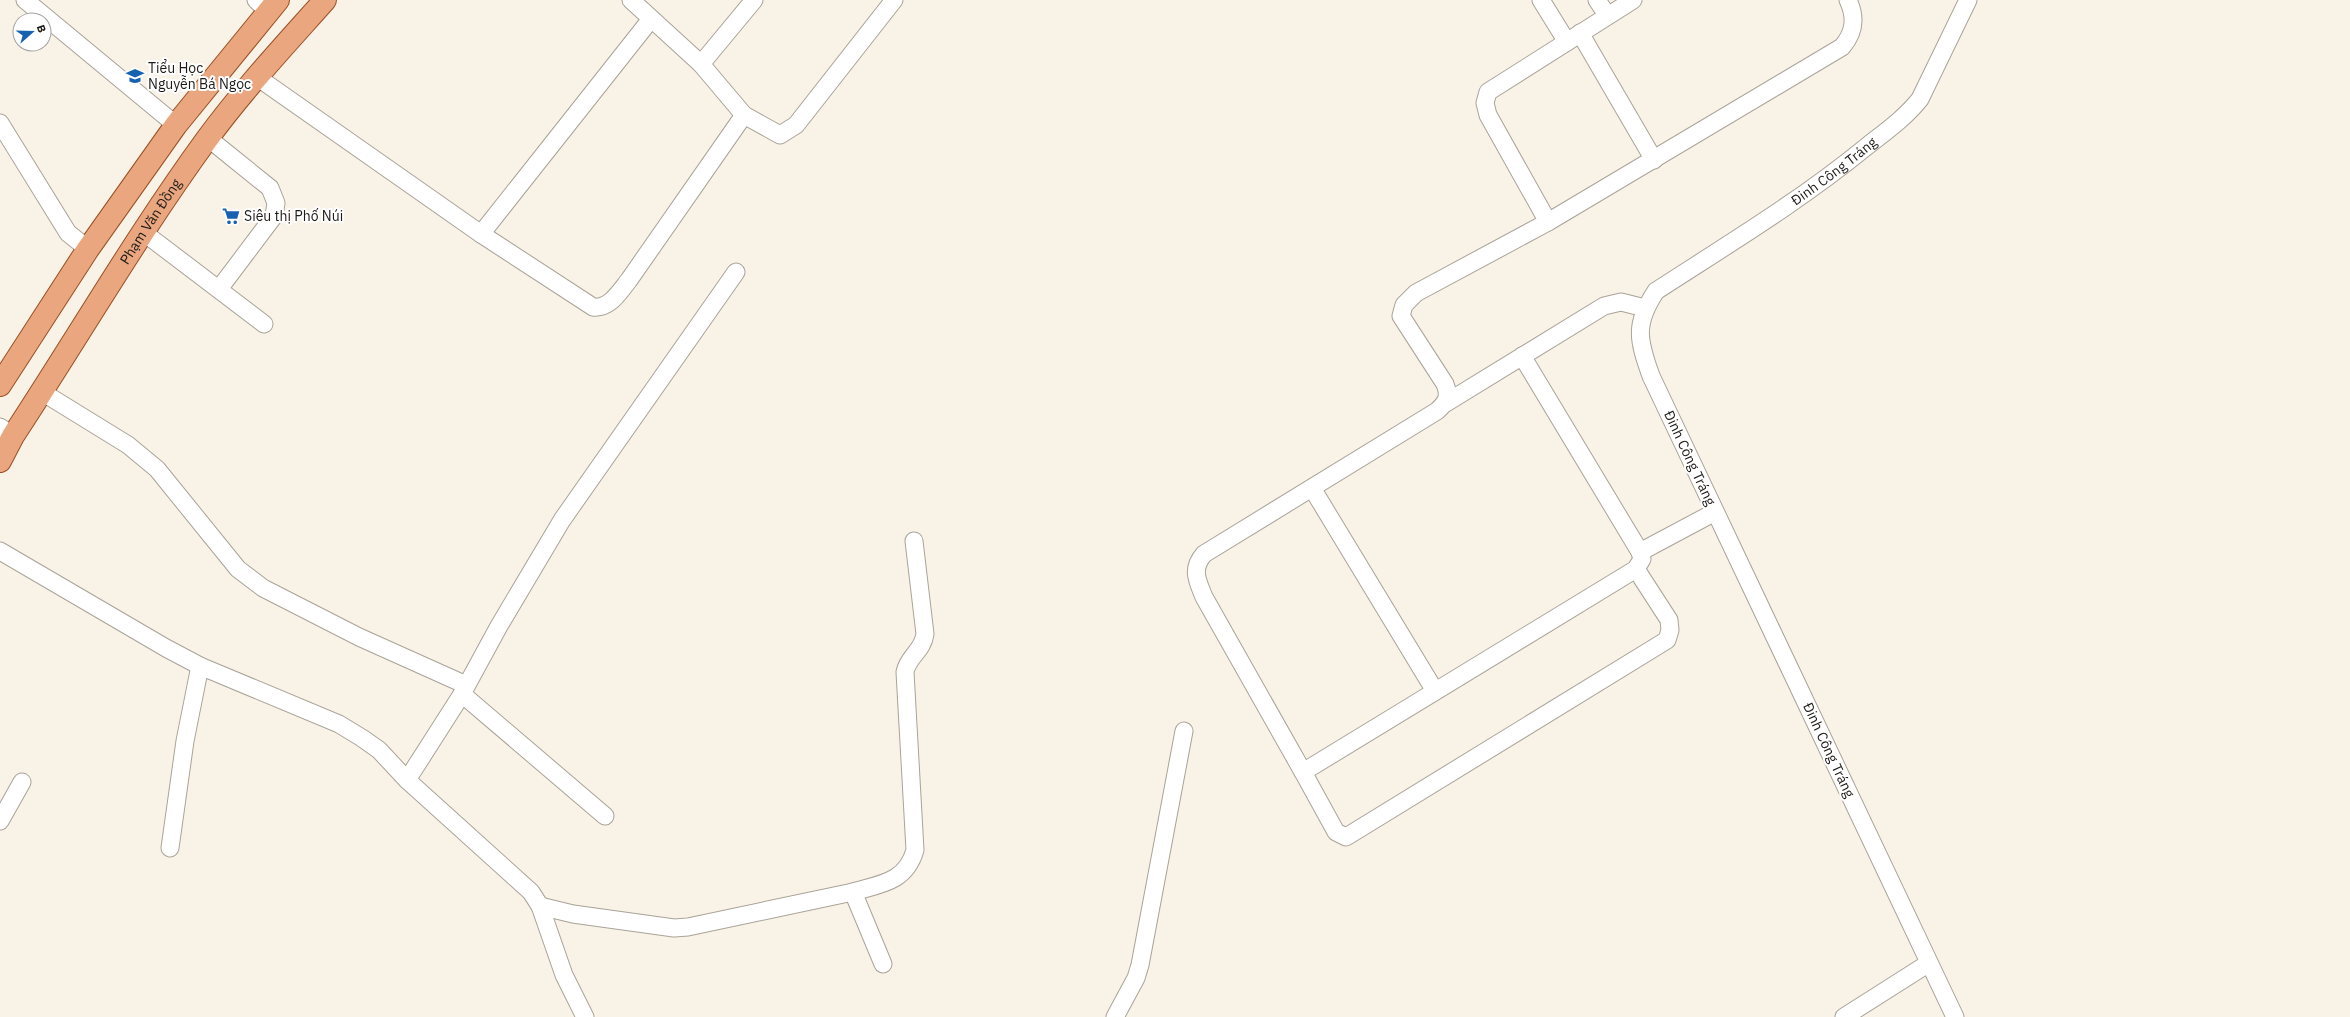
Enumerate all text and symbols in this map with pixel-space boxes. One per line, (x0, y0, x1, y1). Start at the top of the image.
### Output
north arrow (12, 12, 52, 52)
text: B (34, 23, 49, 34)
place label: Tiểu Học Nguyễn Bá Ngọc (148, 59, 251, 93)
school or university icon: Tiểu Học Nguyễn Bá Ngọc (125, 66, 145, 86)
street label: Đinh Công Tráng (1788, 133, 1881, 209)
street label: Phạm Văn Đồng (116, 175, 186, 268)
supermarket icon: Siêu thị Phố Núi (221, 206, 241, 226)
place label: Siêu thị Phố Núi (244, 207, 343, 225)
street label: Đinh Công Tráng (1660, 408, 1720, 509)
street label: Đinh Công Tráng (1799, 700, 1859, 801)

